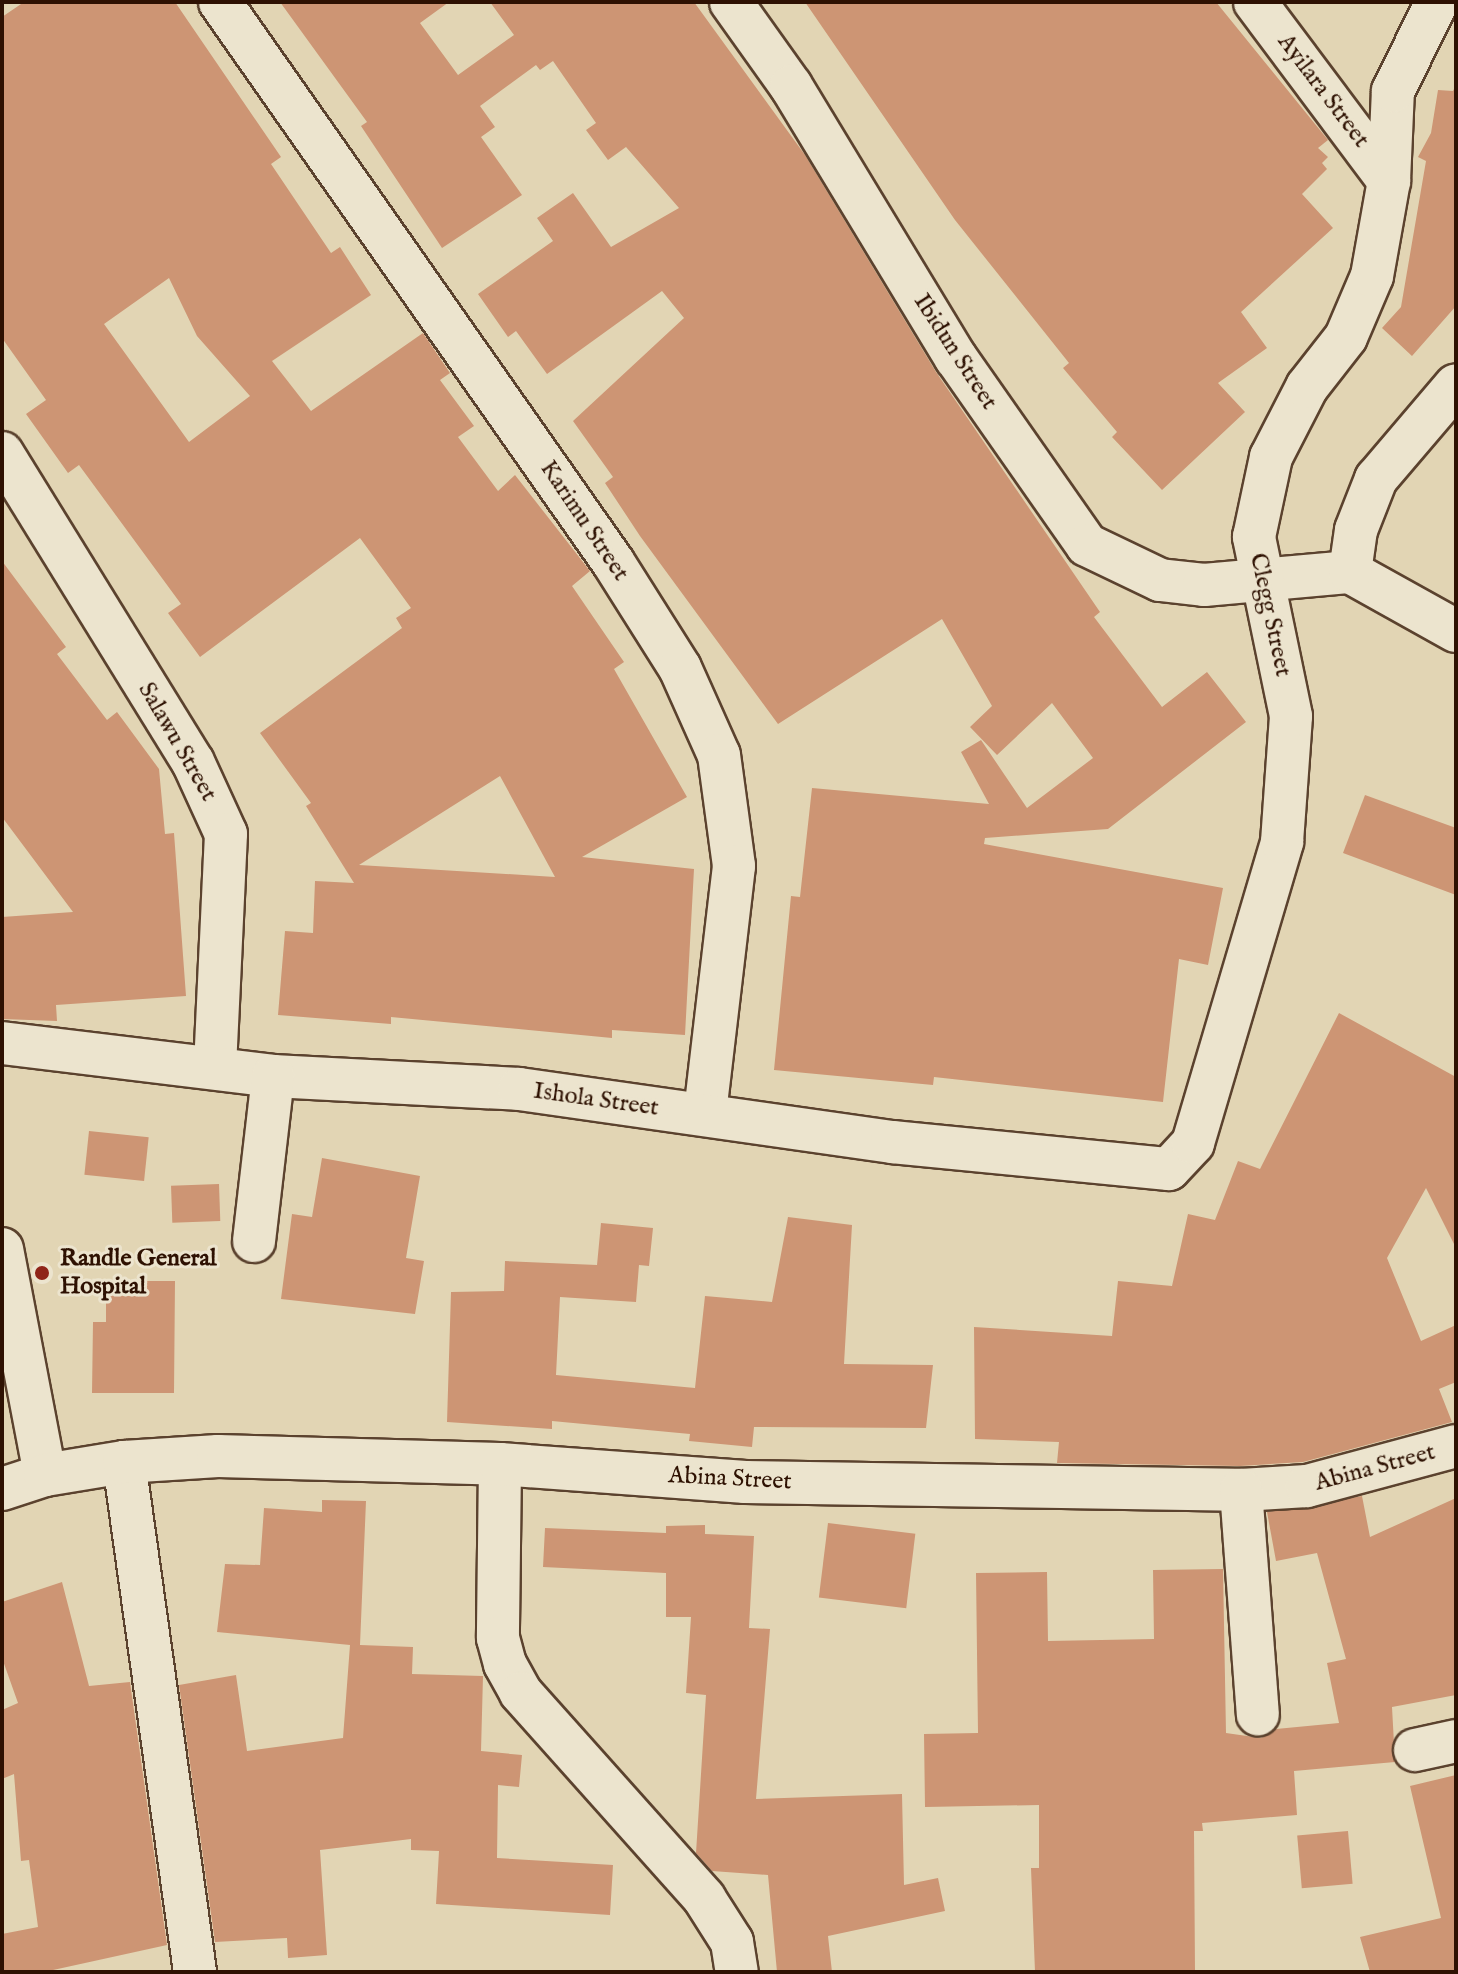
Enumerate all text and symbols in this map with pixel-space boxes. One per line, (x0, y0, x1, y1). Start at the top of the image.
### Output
street label: Ayilara Street (1271, 28, 1375, 154)
street label: Ibidun Street (907, 289, 1003, 415)
street label: Karimu Street (533, 455, 635, 587)
street label: Clegg Street (1243, 551, 1297, 679)
street label: Salawu Street (131, 677, 223, 807)
street label: Ishola Street (532, 1077, 660, 1123)
place label: Randle General Hospital (60, 1245, 216, 1301)
marker: Randle General Hospital (31, 1262, 53, 1284)
street label: Abina Street (1312, 1438, 1438, 1498)
street label: Abina Street (668, 1461, 792, 1497)

